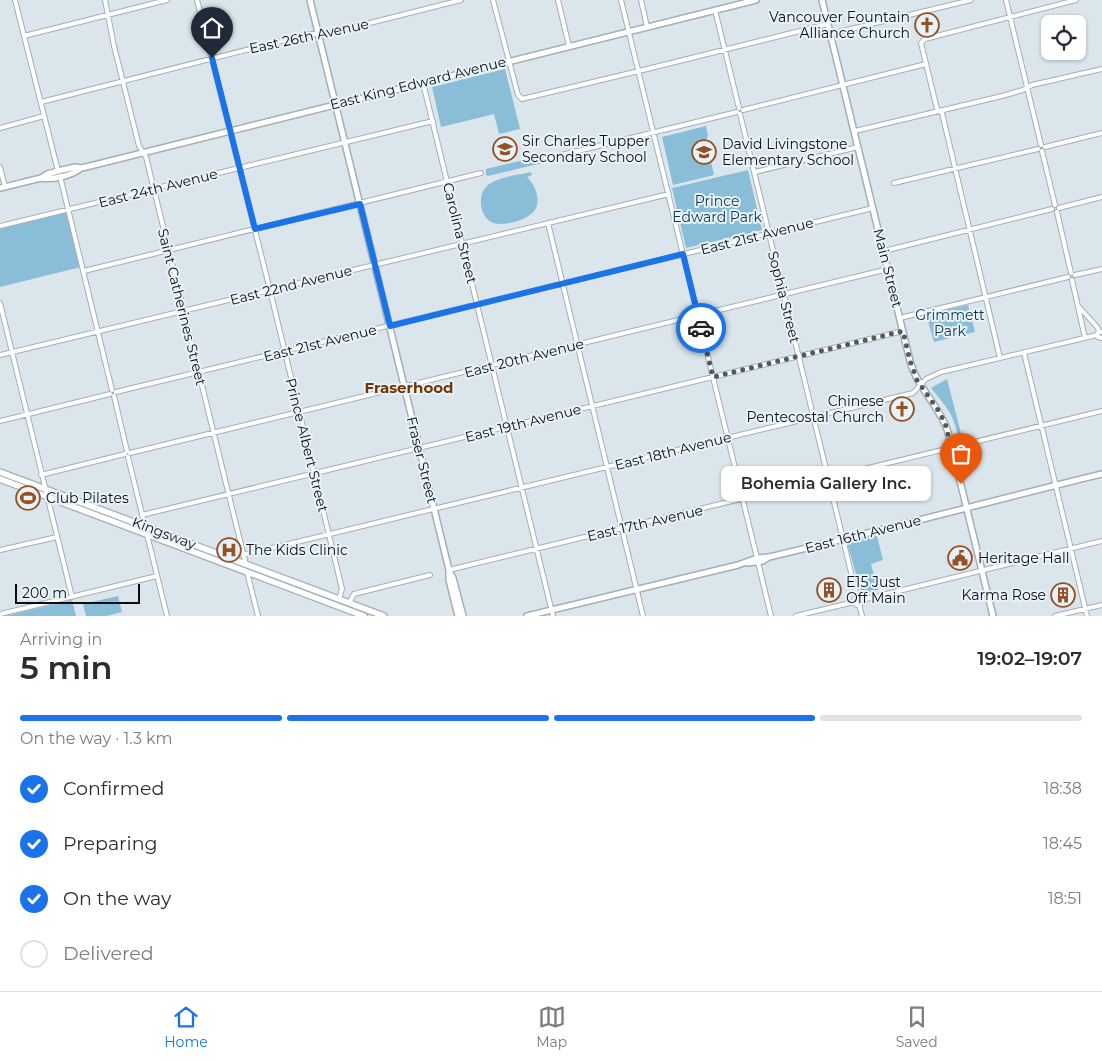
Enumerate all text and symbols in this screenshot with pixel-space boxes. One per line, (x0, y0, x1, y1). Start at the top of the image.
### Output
pin (191, 7, 233, 58)
place label: Vancouver Fountain Alliance Church (769, 8, 910, 42)
church icon: Vancouver Fountain Alliance Church (914, 12, 940, 38)
icon: home (198, 14, 226, 42)
street label: East 26th Avenue (248, 15, 370, 57)
map controls (1041, 15, 1086, 60)
button: locate (1041, 15, 1086, 60)
street label: East King Edward Avenue (328, 52, 508, 114)
place label: Sir Charles Tupper Secondary School (522, 132, 650, 166)
place label: David Livingstone Elementary School (722, 135, 854, 169)
school or university icon: Sir Charles Tupper Secondary School (492, 136, 518, 162)
school or university icon: David Livingstone Elementary School (691, 139, 717, 165)
street label: East 24th Avenue (97, 164, 219, 212)
street label: Carolina Street (439, 181, 481, 286)
park label: Prince Edward Park (672, 192, 762, 226)
street label: East 21st Avenue (699, 213, 815, 259)
street label: Saint Catherines Street (154, 227, 210, 388)
street label: Main Street (869, 227, 907, 310)
street label: Sophia Street (764, 249, 804, 345)
street label: East 22nd Avenue (228, 261, 354, 309)
courier (676, 303, 726, 353)
park label: Grimmett Park (915, 306, 985, 340)
icon: car (687, 314, 715, 342)
street label: East 21st Avenue (262, 320, 378, 366)
street label: East 20th Avenue (462, 334, 586, 382)
street label: Prince Albert Street (282, 376, 332, 514)
district label: Fraserhood (365, 378, 453, 397)
place label: Chinese Pentecostal Church (746, 392, 884, 426)
church icon: Chinese Pentecostal Church (889, 396, 915, 422)
street label: East 19th Avenue (463, 400, 583, 446)
street label: Fraser Street (403, 415, 442, 506)
street label: East 18th Avenue (613, 428, 733, 474)
pin (940, 433, 982, 484)
icon: bag (947, 440, 975, 468)
callout: Bohemia Gallery Inc. (721, 466, 931, 502)
text: Bohemia Gallery Inc. (741, 474, 911, 493)
sports icon: Club Pilates (15, 485, 41, 511)
place label: Club Pilates (46, 489, 129, 507)
street label: East 17th Avenue (585, 501, 705, 545)
street label: East 16th Avenue (803, 511, 923, 557)
street label: Kingsway (129, 513, 199, 554)
hospital icon: The Kids Clinic (216, 537, 242, 563)
place label: The Kids Clinic (246, 541, 348, 559)
public building icon: Heritage Hall (947, 545, 973, 571)
place label: Heritage Hall (978, 549, 1070, 567)
place label: E15 Just Off Main (846, 573, 906, 607)
building icon: E15 Just Off Main (816, 577, 842, 603)
scale bar (15, 581, 140, 604)
building icon: Karma Rose (1050, 582, 1076, 608)
text: 200 m (22, 584, 67, 602)
place label: Karma Rose (962, 586, 1046, 604)
text: Arriving in (20, 630, 102, 649)
text: 19:02–19:07 (977, 647, 1082, 670)
text: 5 min (20, 648, 112, 687)
text: On the way · 1.3 km (20, 729, 173, 748)
icon: check (20, 775, 48, 803)
text: Confirmed (63, 777, 164, 800)
text: 18:38 (1043, 779, 1082, 798)
icon: check (20, 830, 48, 858)
text: Preparing (63, 832, 158, 855)
text: 18:45 (1043, 834, 1082, 853)
icon: check (20, 885, 48, 913)
text: On the way (63, 887, 171, 910)
text: 18:51 (1048, 889, 1082, 908)
text: Delivered (63, 942, 154, 965)
tab: Home (164, 1003, 208, 1051)
tab: Map (536, 1003, 567, 1051)
tab: Saved (896, 1003, 938, 1051)

